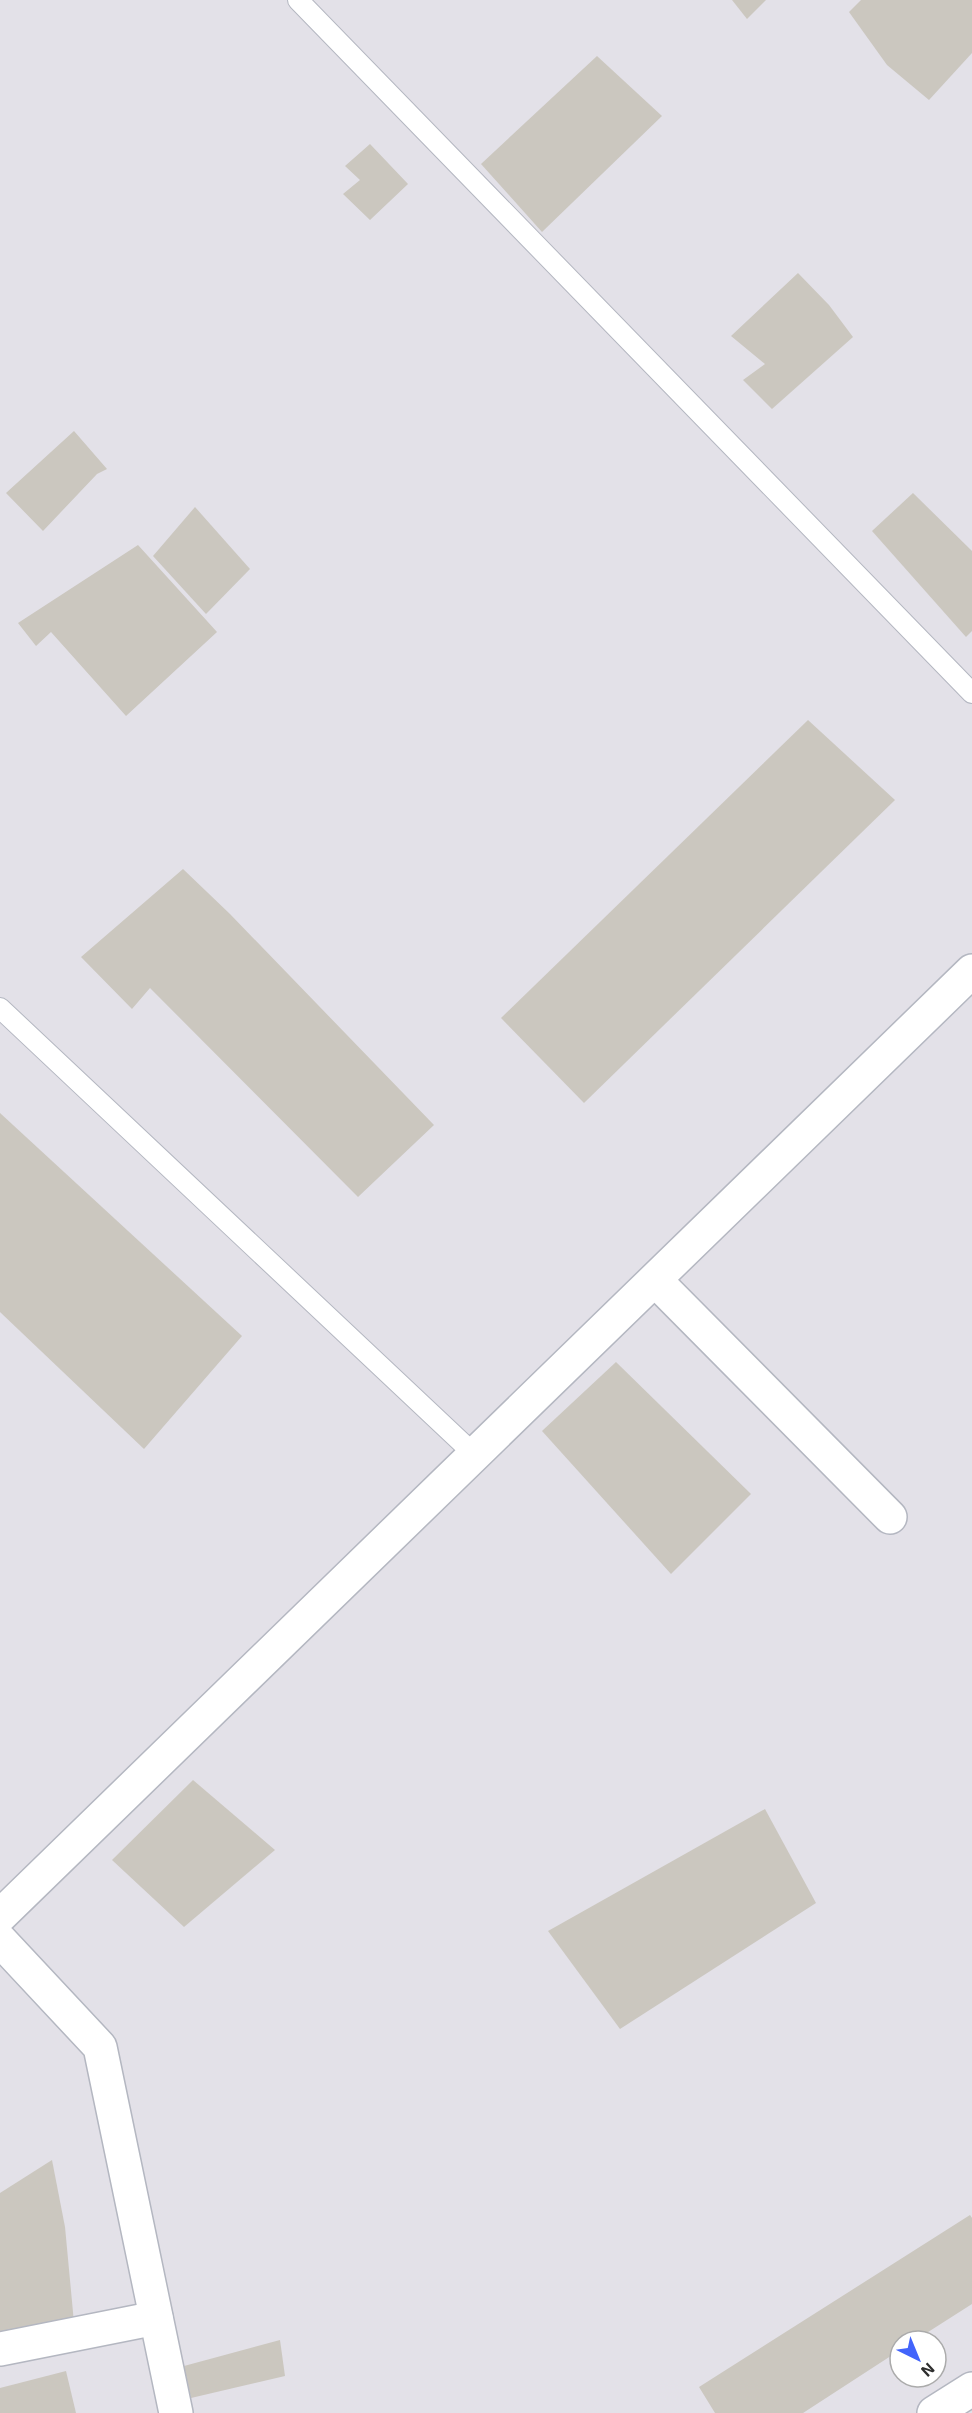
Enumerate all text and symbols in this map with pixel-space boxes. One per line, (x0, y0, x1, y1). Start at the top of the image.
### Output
north arrow (888, 2329, 948, 2389)
text: N (918, 2359, 939, 2381)

